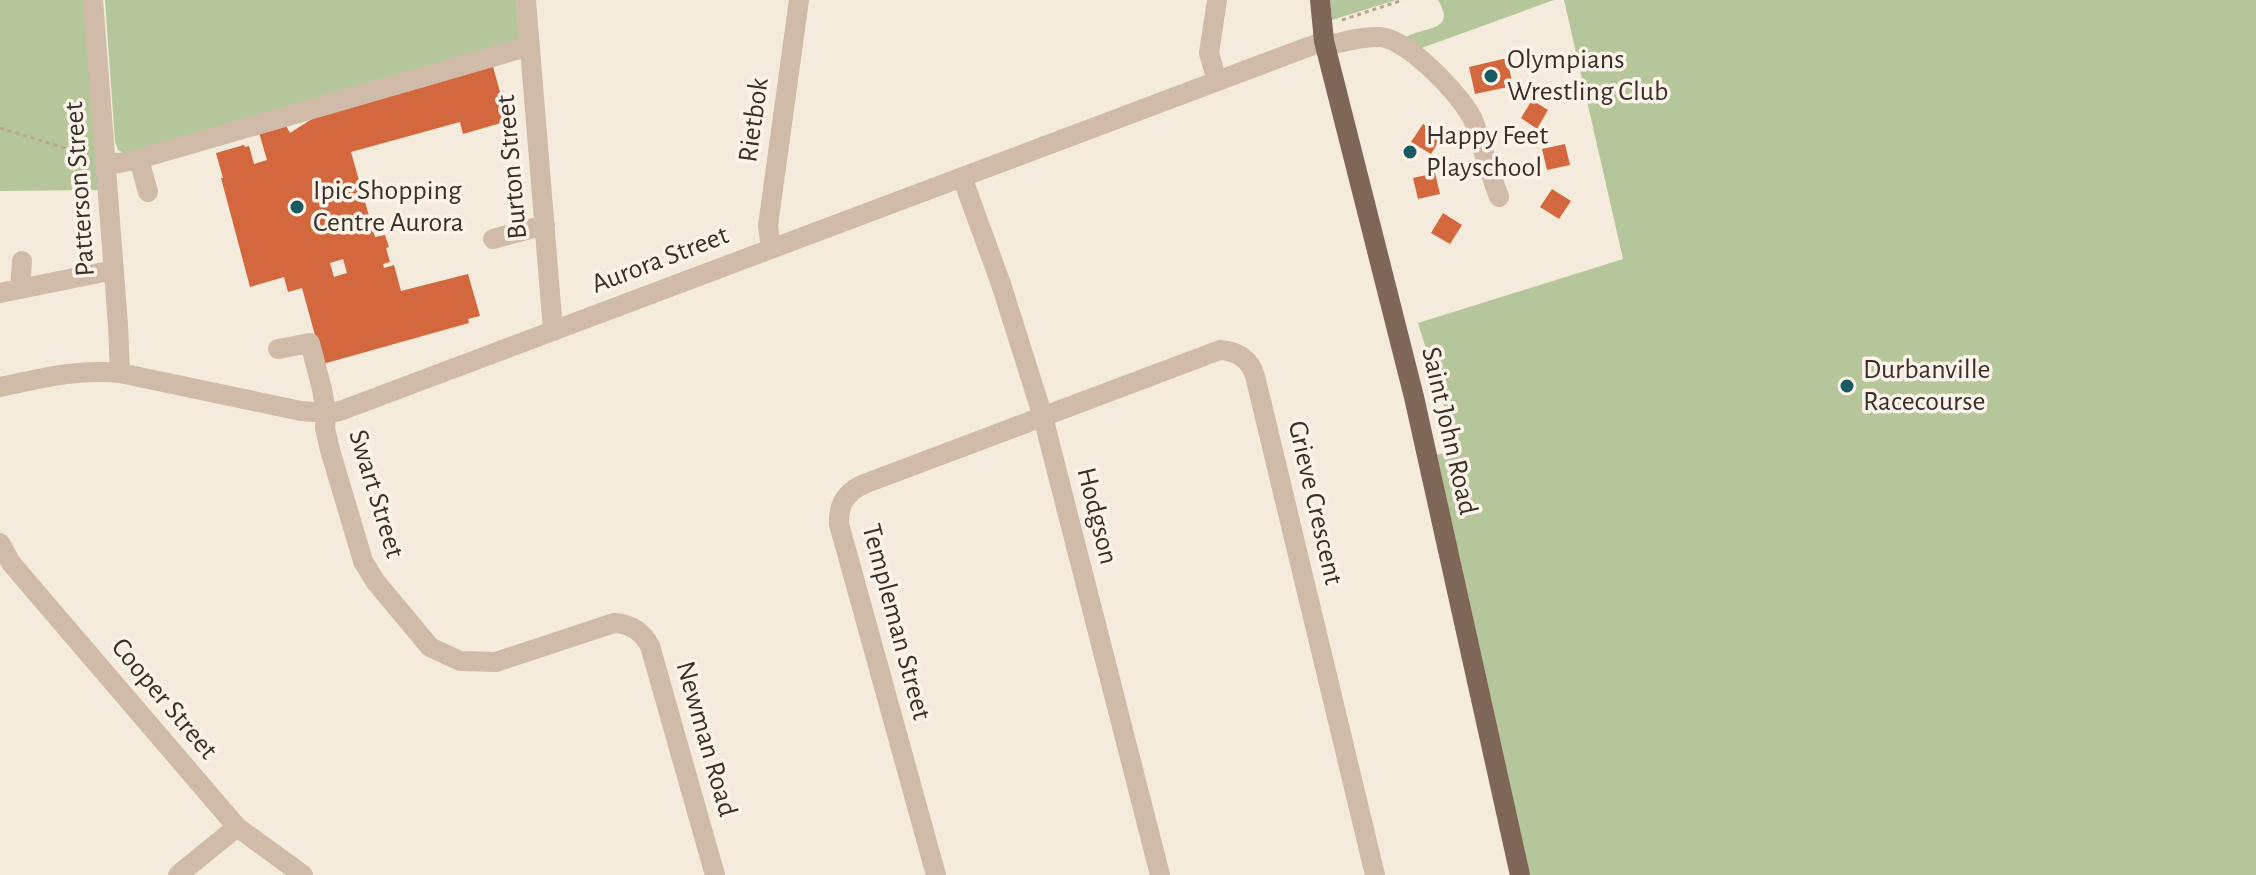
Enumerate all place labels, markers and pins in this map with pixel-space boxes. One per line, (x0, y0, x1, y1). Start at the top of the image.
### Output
place label: Olympians Wrestling Club (1507, 46, 1668, 106)
marker: Olympians Wrestling Club (1482, 67, 1500, 85)
place label: Happy Feet Playschool (1426, 122, 1548, 182)
marker: Happy Feet Playschool (1401, 143, 1419, 161)
place label: Ipic Shopping Centre Aurora (313, 177, 464, 237)
marker: Ipic Shopping Centre Aurora (288, 198, 306, 216)
place label: Durbanville Racecourse (1863, 356, 1991, 416)
marker: Durbanville Racecourse (1838, 377, 1856, 395)

